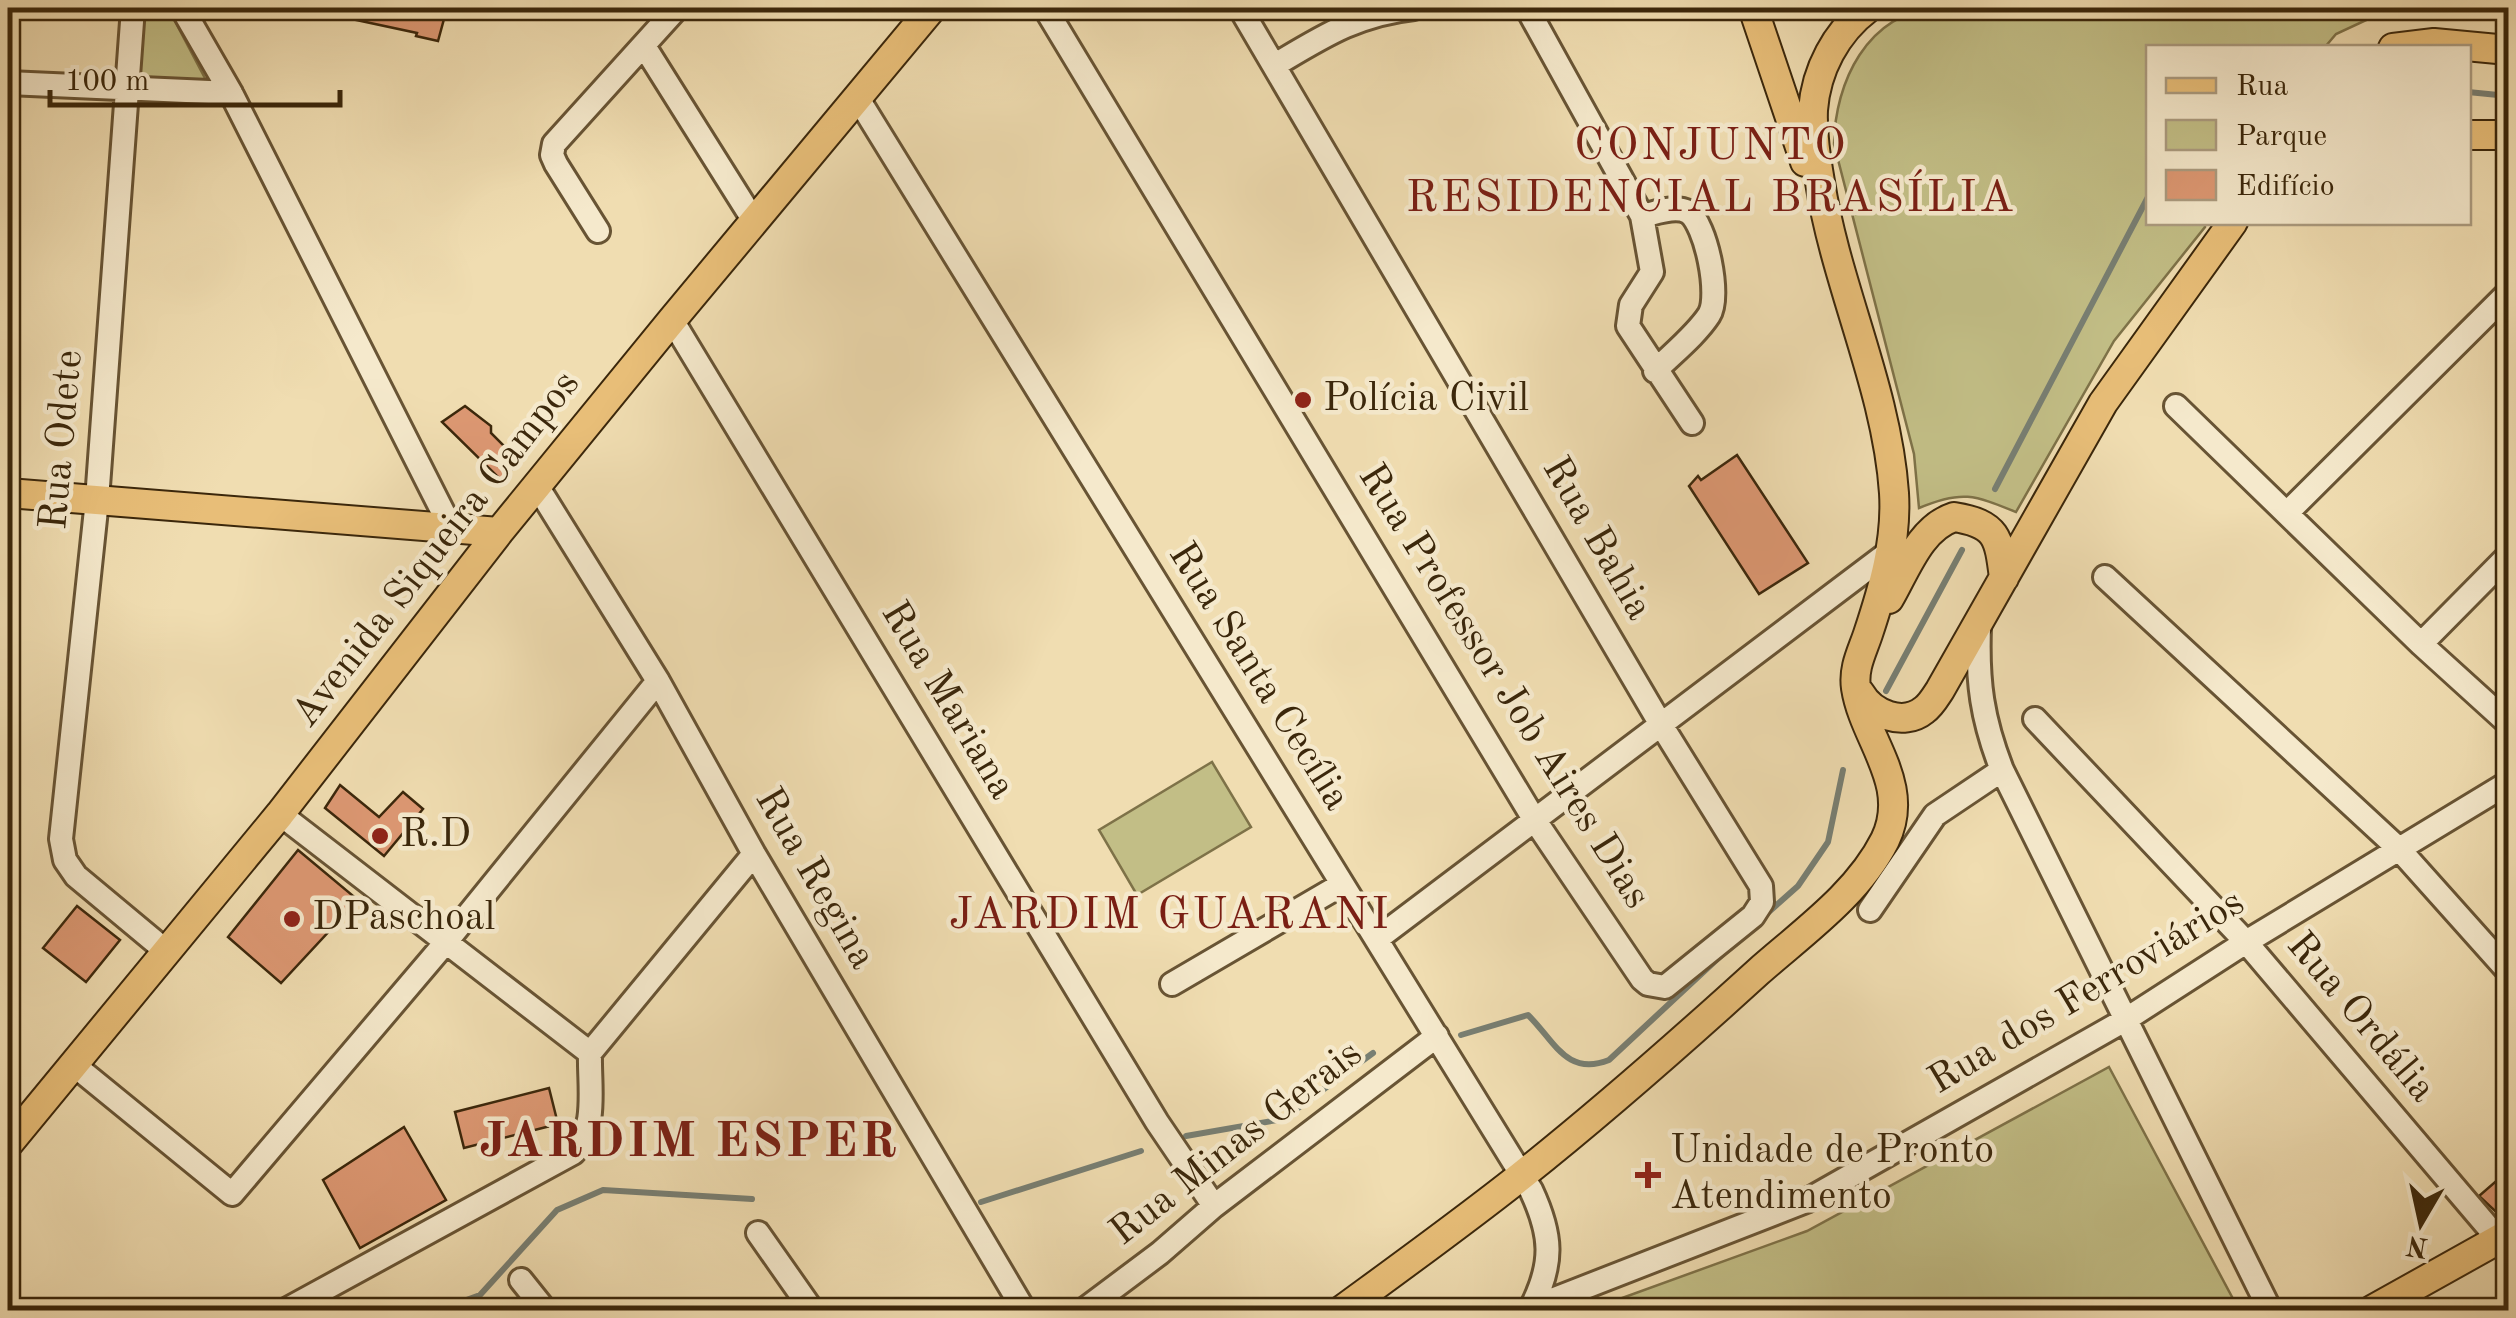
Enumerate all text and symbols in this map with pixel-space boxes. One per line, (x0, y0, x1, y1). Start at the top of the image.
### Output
scale bar (50, 45, 340, 107)
legend (2146, 45, 2471, 225)
text: 100 m (65, 67, 149, 97)
text: Rua (2236, 72, 2289, 102)
text: Parque (2236, 122, 2327, 152)
district label: CONJUNTO RESIDENCIAL BRASÍLIA (1406, 125, 2016, 222)
text: Edifício (2236, 172, 2335, 202)
street label: Rua Odete (35, 348, 91, 532)
street label: Avenida Siqueira Campos (286, 364, 588, 736)
place label: Polícia Civil (1323, 380, 1529, 420)
marker: Polícia Civil (1292, 389, 1314, 411)
street label: Rua Bahia (1534, 451, 1659, 627)
street label: Rua Professor Job Aires Dias (1350, 458, 1656, 916)
street label: Rua Santa Cecília (1160, 536, 1356, 818)
street label: Rua Mariana (873, 595, 1022, 807)
street label: Rua Regina (746, 782, 882, 977)
place label: R.D (400, 816, 471, 856)
marker: R.D (369, 825, 391, 847)
street label: Rua dos Ferroviários (1922, 883, 2252, 1103)
district label: JARDIM GUARANI (949, 894, 1391, 939)
place label: DPaschoal (312, 899, 495, 939)
marker: DPaschoal (281, 908, 303, 930)
street label: Rua Ordália (2278, 926, 2442, 1110)
street label: Rua Minas Gerais (1104, 1034, 1370, 1254)
district label: JARDIM ESPER (479, 1118, 899, 1168)
place label: Unidade de Pronto Atendimento (1670, 1132, 1994, 1218)
marker: Unidade de Pronto Atendimento (1635, 1162, 1661, 1188)
north arrow (2371, 1173, 2471, 1273)
text: N (2404, 1229, 2430, 1260)

